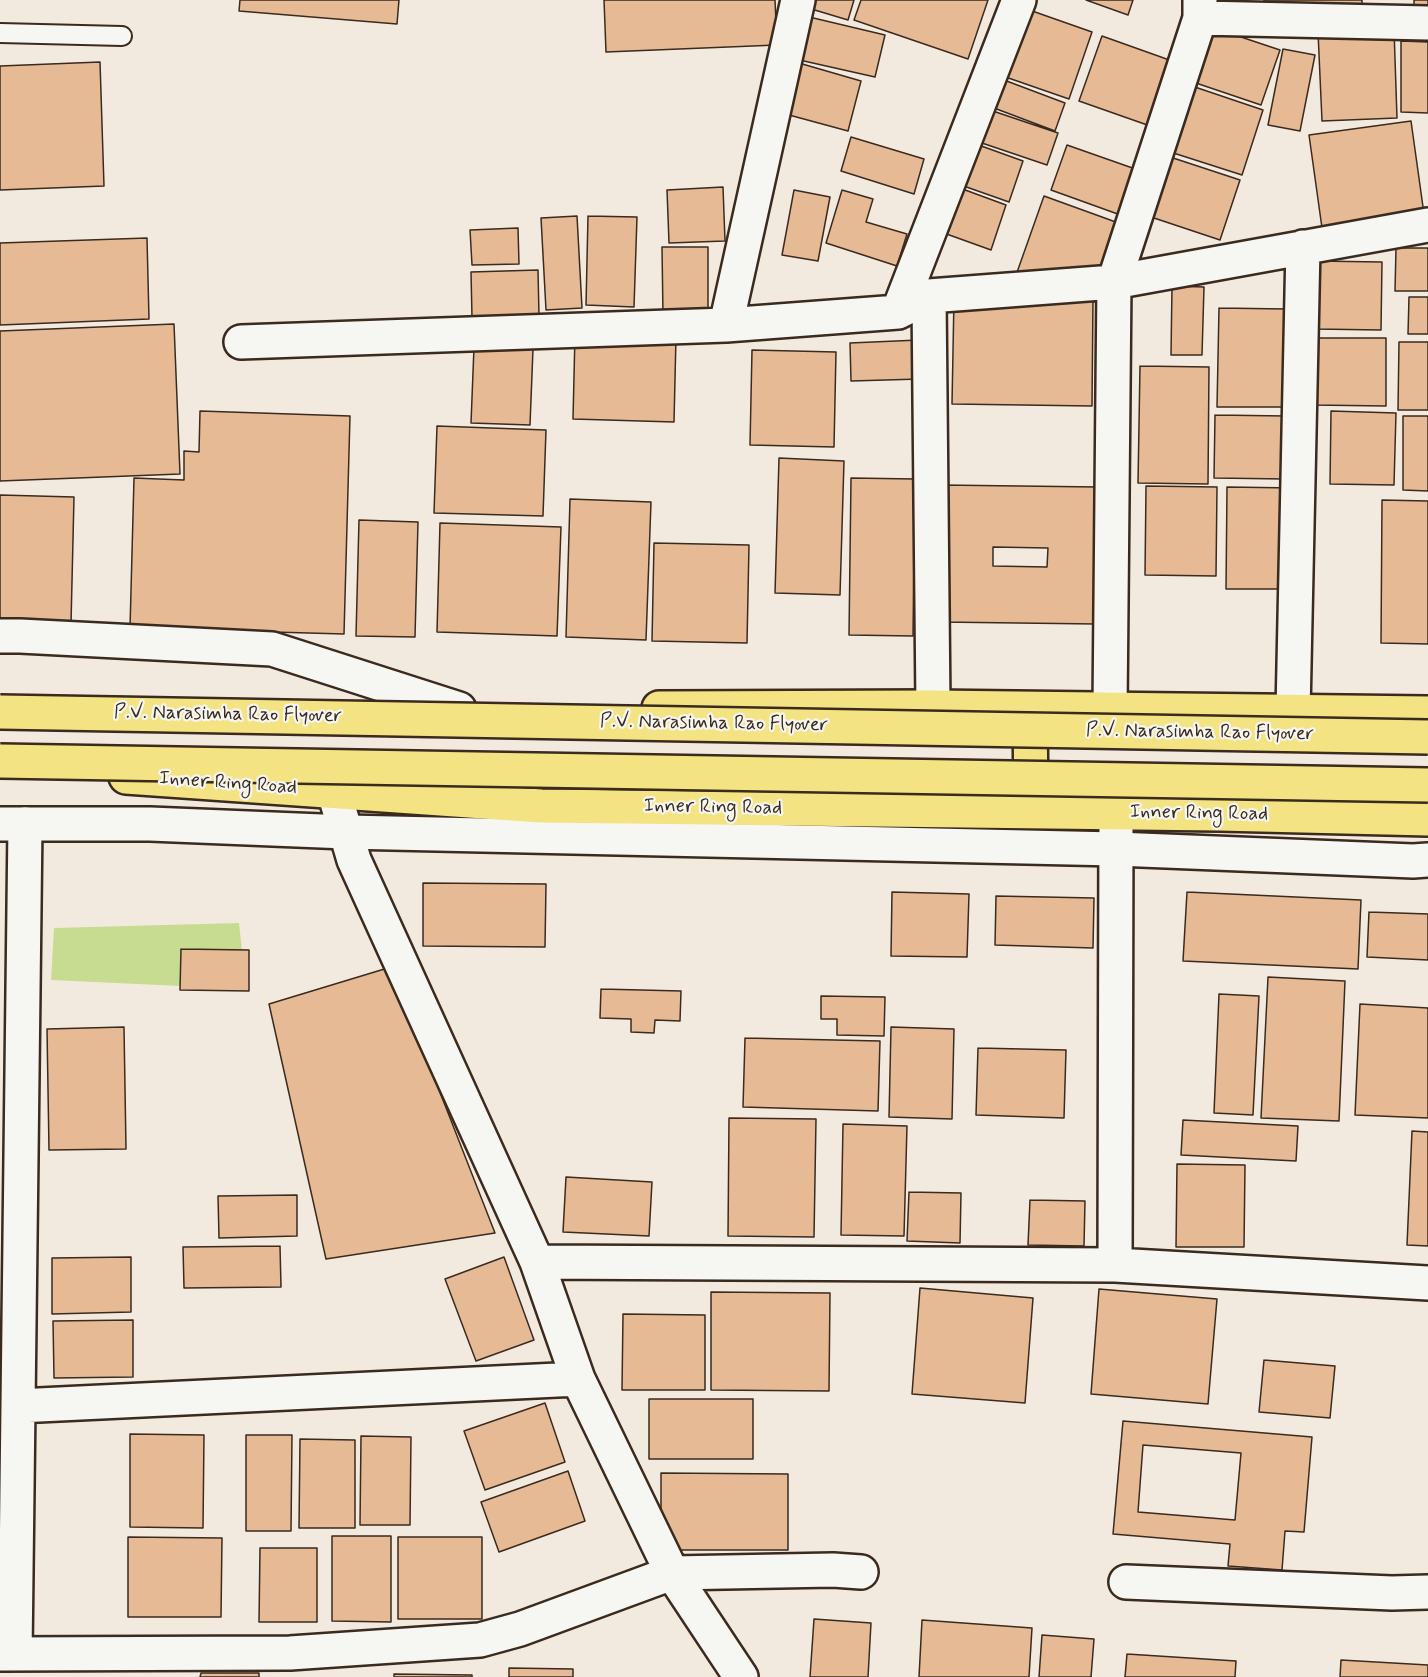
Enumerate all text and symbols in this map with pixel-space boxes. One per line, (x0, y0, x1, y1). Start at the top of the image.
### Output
street label: P.V. Narasimha Rao Flyover (114, 701, 342, 729)
street label: P.V. Narasimha Rao Flyover (600, 710, 828, 738)
street label: P.V. Narasimha Rao Flyover (1086, 719, 1314, 747)
street label: Inner Ring Road (158, 767, 298, 801)
street label: Inner Ring Road (644, 795, 782, 821)
street label: Inner Ring Road (1130, 801, 1268, 827)

